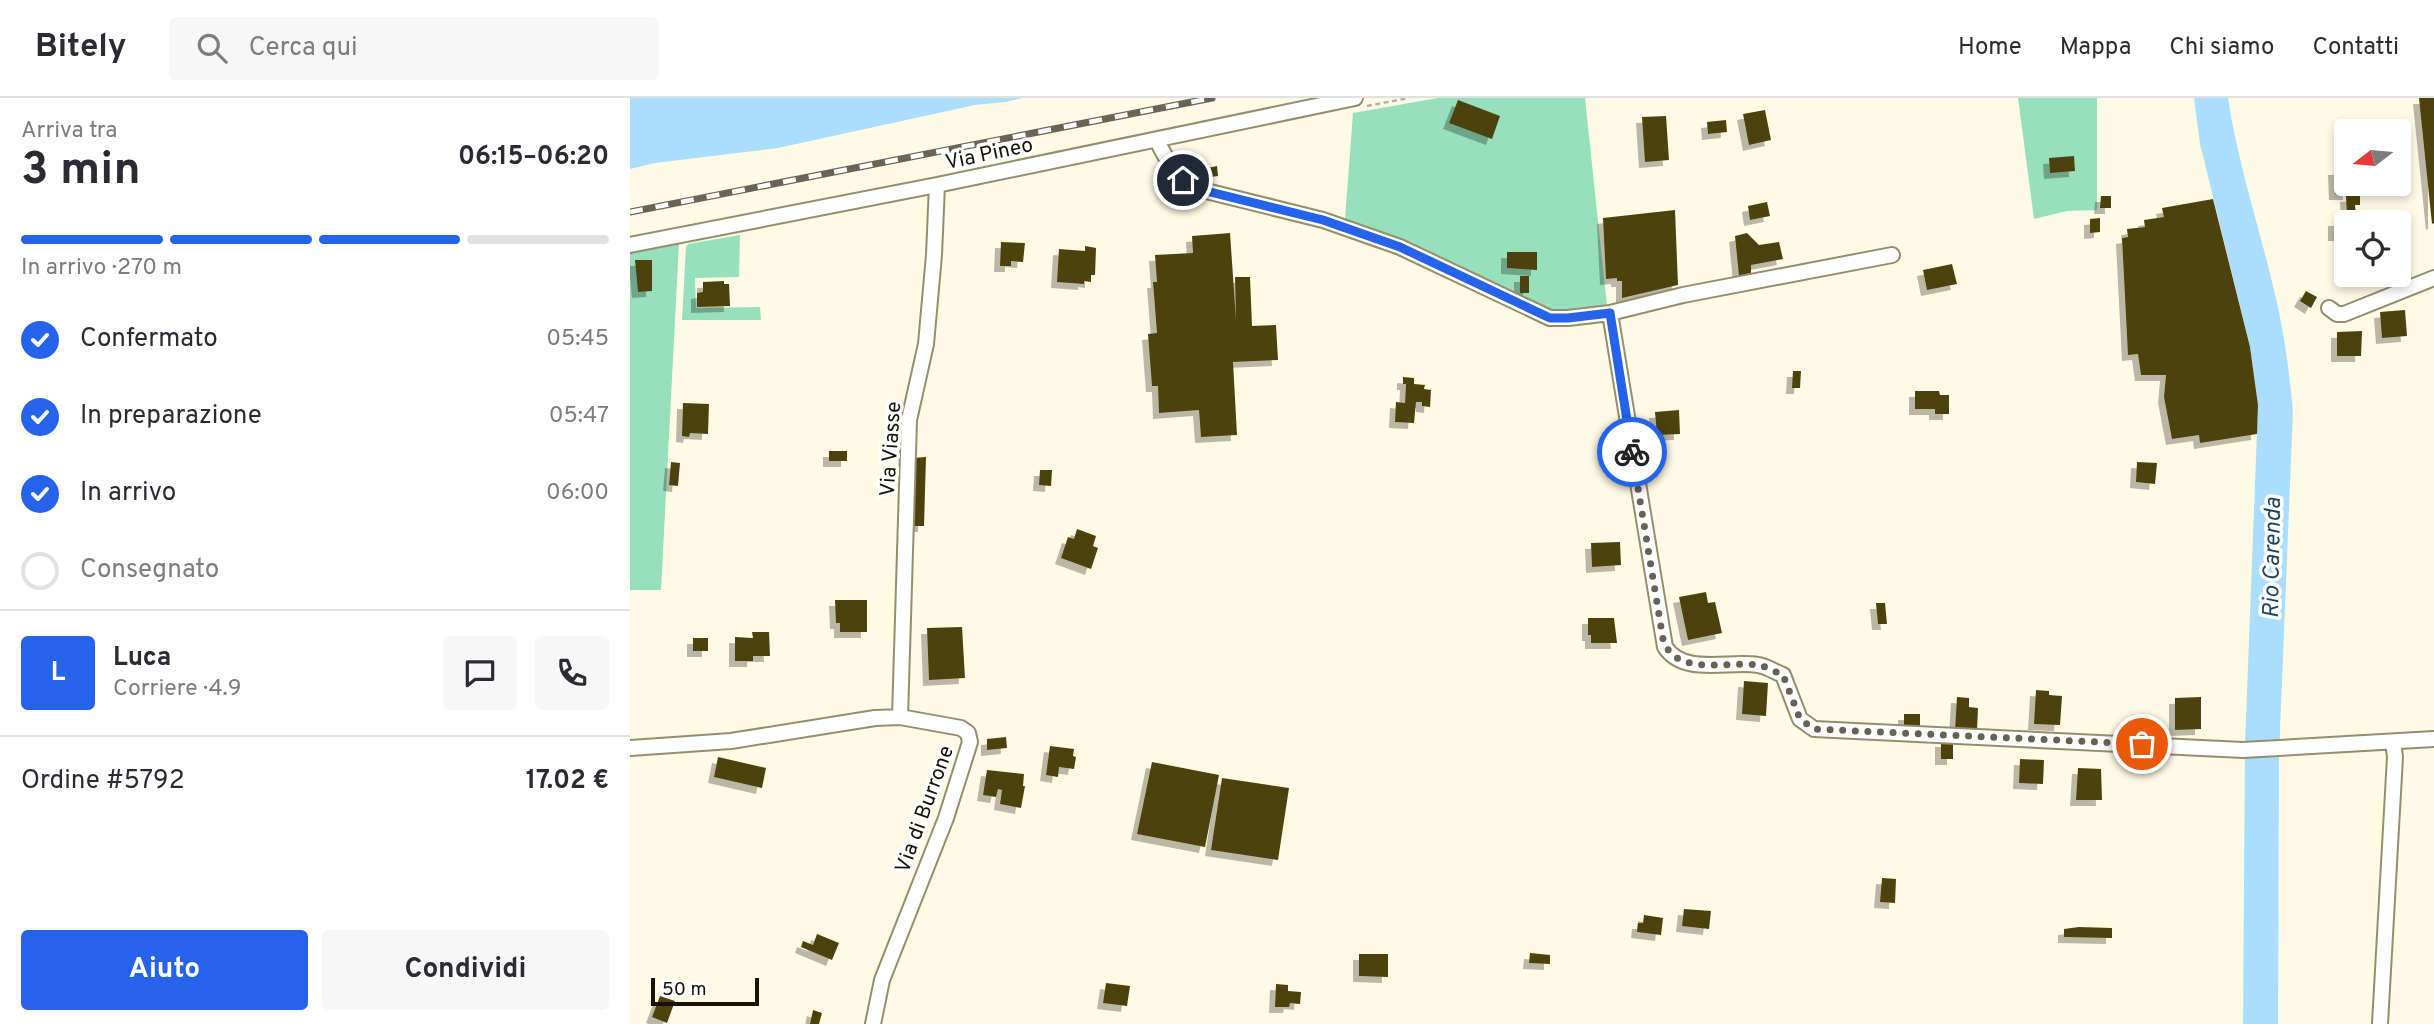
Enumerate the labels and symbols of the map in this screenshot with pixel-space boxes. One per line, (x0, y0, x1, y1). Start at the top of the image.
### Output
north arrow (2334, 119, 2412, 196)
street label: Via Pineo (943, 132, 1036, 177)
pin (1153, 150, 1213, 210)
street label: Via Viasse (875, 401, 908, 497)
courier (1597, 417, 1667, 487)
water label: Rio Carenda (2258, 497, 2289, 619)
pin (2112, 714, 2172, 774)
street label: Via di Burrone (890, 742, 961, 877)
scale bar (651, 975, 760, 1007)

